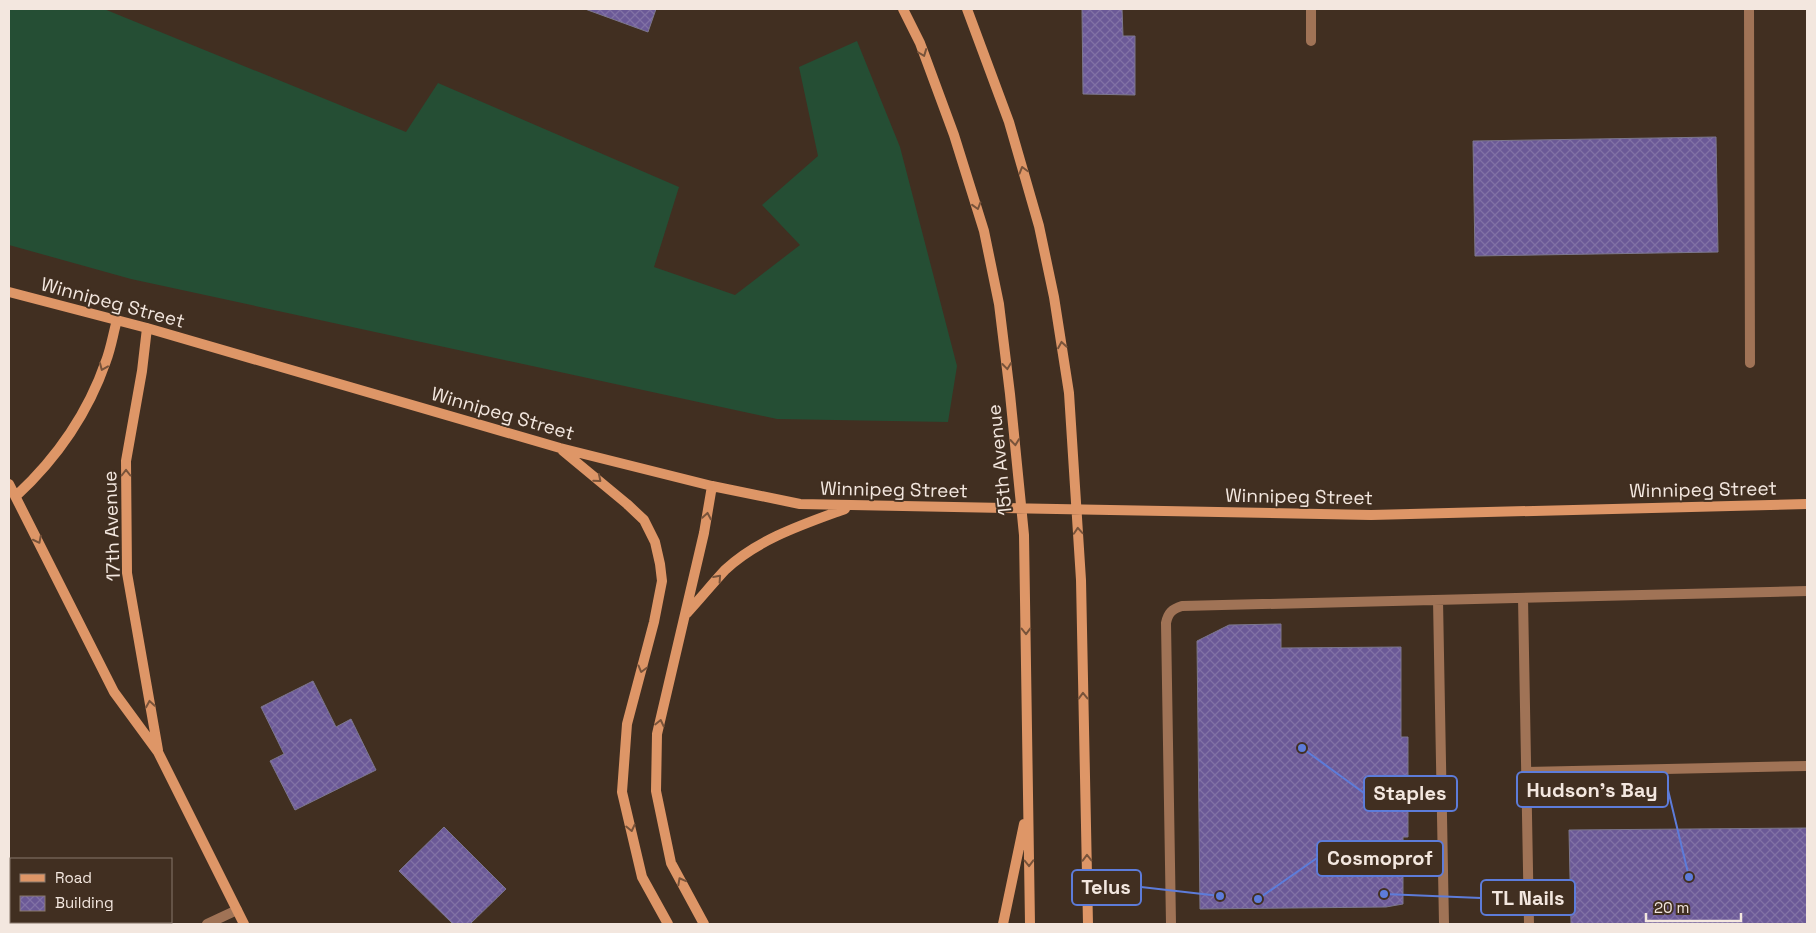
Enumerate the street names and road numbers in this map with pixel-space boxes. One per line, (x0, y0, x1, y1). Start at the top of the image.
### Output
street label: Winnipeg Street (38, 271, 188, 334)
street label: Winnipeg Street (428, 381, 577, 446)
street label: 15th Avenue (981, 403, 1018, 517)
street label: 17th Avenue (97, 470, 126, 582)
street label: Winnipeg Street (820, 476, 968, 503)
street label: Winnipeg Street (1629, 476, 1777, 503)
street label: Winnipeg Street (1225, 483, 1373, 510)

